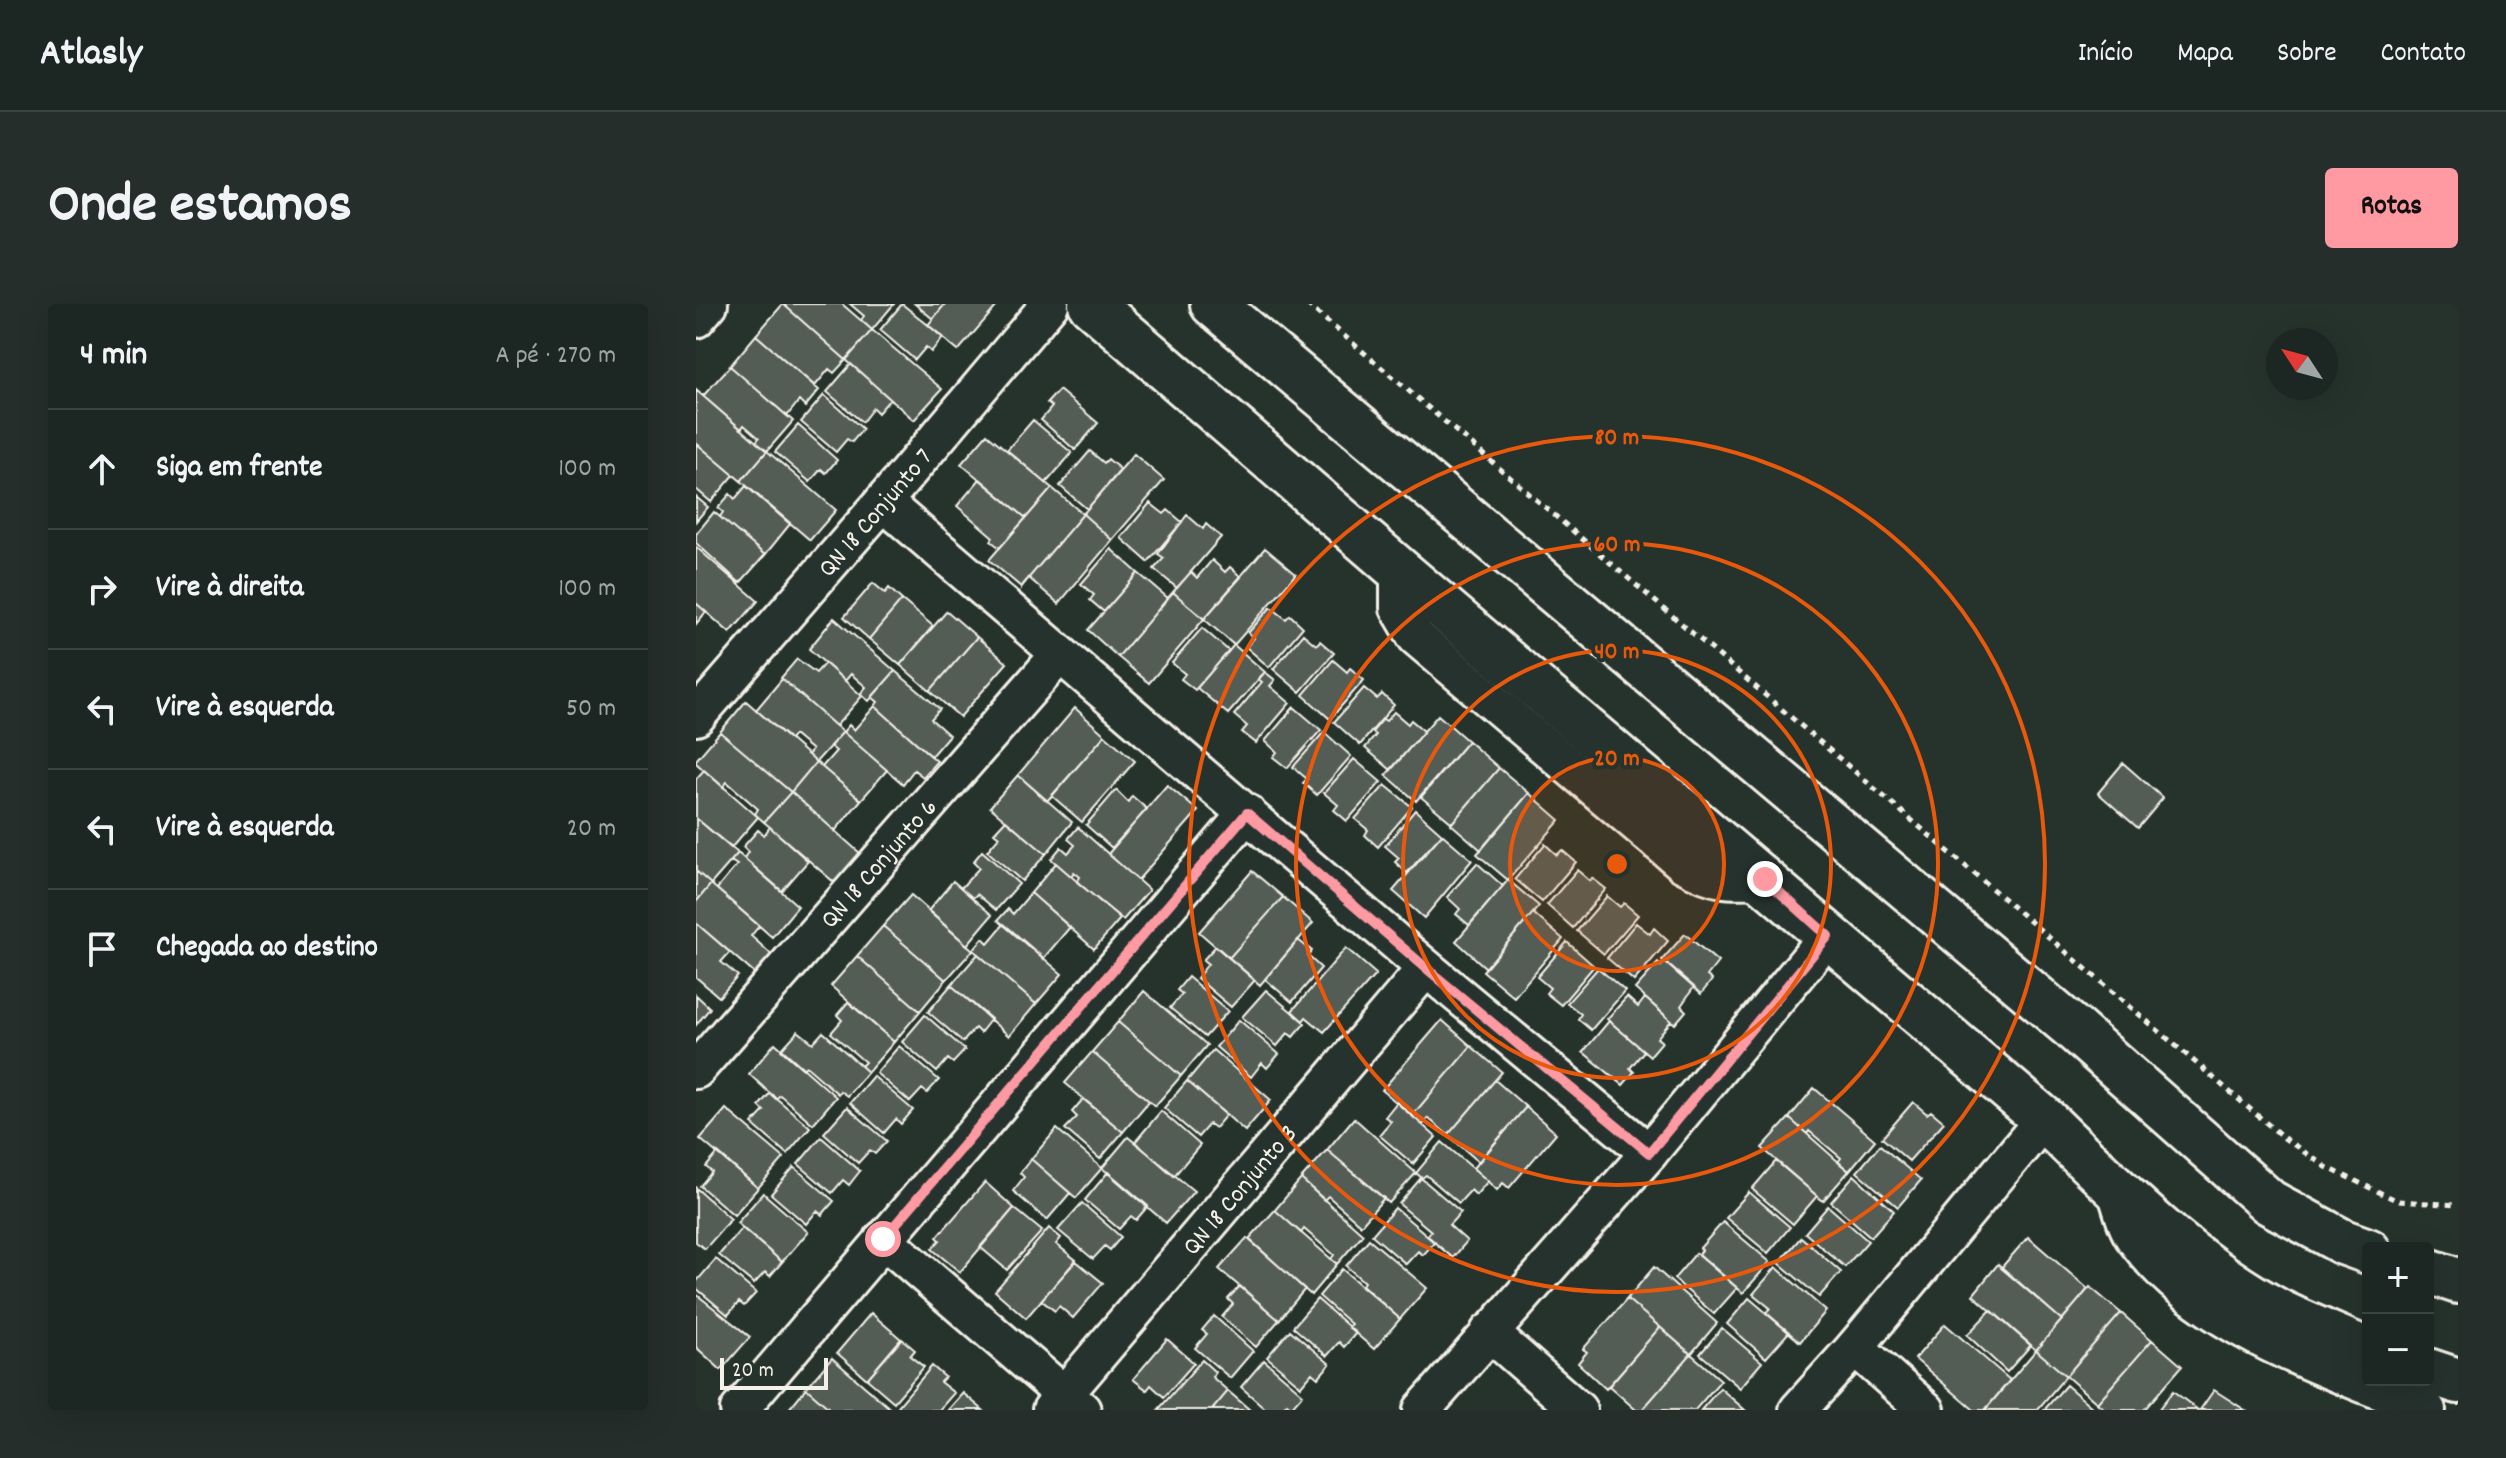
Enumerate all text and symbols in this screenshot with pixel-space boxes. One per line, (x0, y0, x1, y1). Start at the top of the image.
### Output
text: Atlasly (40, 28, 142, 83)
text: Início (2078, 35, 2133, 75)
text: Mapa (2177, 35, 2233, 75)
text: Sobre (2277, 35, 2337, 75)
text: Contato (2381, 35, 2466, 75)
text: Onde estamos (48, 168, 352, 248)
button: Rotas (2325, 168, 2458, 248)
north arrow (2266, 328, 2338, 400)
text: 4 min (80, 332, 147, 381)
text: A pé · 270 m (495, 338, 616, 375)
text: 80 m (1595, 422, 1639, 456)
street label: QN 18 Conjunto 7 (811, 441, 943, 586)
icon: ahead (80, 447, 124, 491)
text: Siga em frente (156, 448, 323, 491)
text: 100 m (558, 451, 616, 488)
text: 60 m (1594, 529, 1640, 563)
icon: right (80, 567, 124, 611)
text: Vire à direita (156, 568, 303, 611)
text: 100 m (558, 571, 616, 608)
text: 40 m (1594, 636, 1640, 670)
icon: left (80, 687, 124, 731)
text: Vire à esquerda (156, 688, 334, 731)
text: 50 m (566, 691, 616, 728)
text: 20 m (1594, 743, 1640, 777)
street label: QN 18 Conjunto 6 (813, 791, 948, 938)
icon: left (80, 807, 124, 851)
text: Vire à esquerda (156, 808, 334, 851)
text: 20 m (567, 811, 616, 848)
centre of rings (1603, 850, 1631, 878)
route end (1747, 861, 1783, 897)
icon: arrive (80, 927, 124, 971)
text: Chegada ao destino (156, 928, 378, 971)
street label: QN 18 Conjunto 3 (1175, 1118, 1308, 1265)
route start (865, 1221, 901, 1257)
map controls (2362, 1242, 2434, 1386)
button: + (2362, 1242, 2434, 1314)
button: − (2362, 1314, 2434, 1386)
scale bar (720, 1354, 828, 1390)
text: 20 m (732, 1356, 774, 1387)

